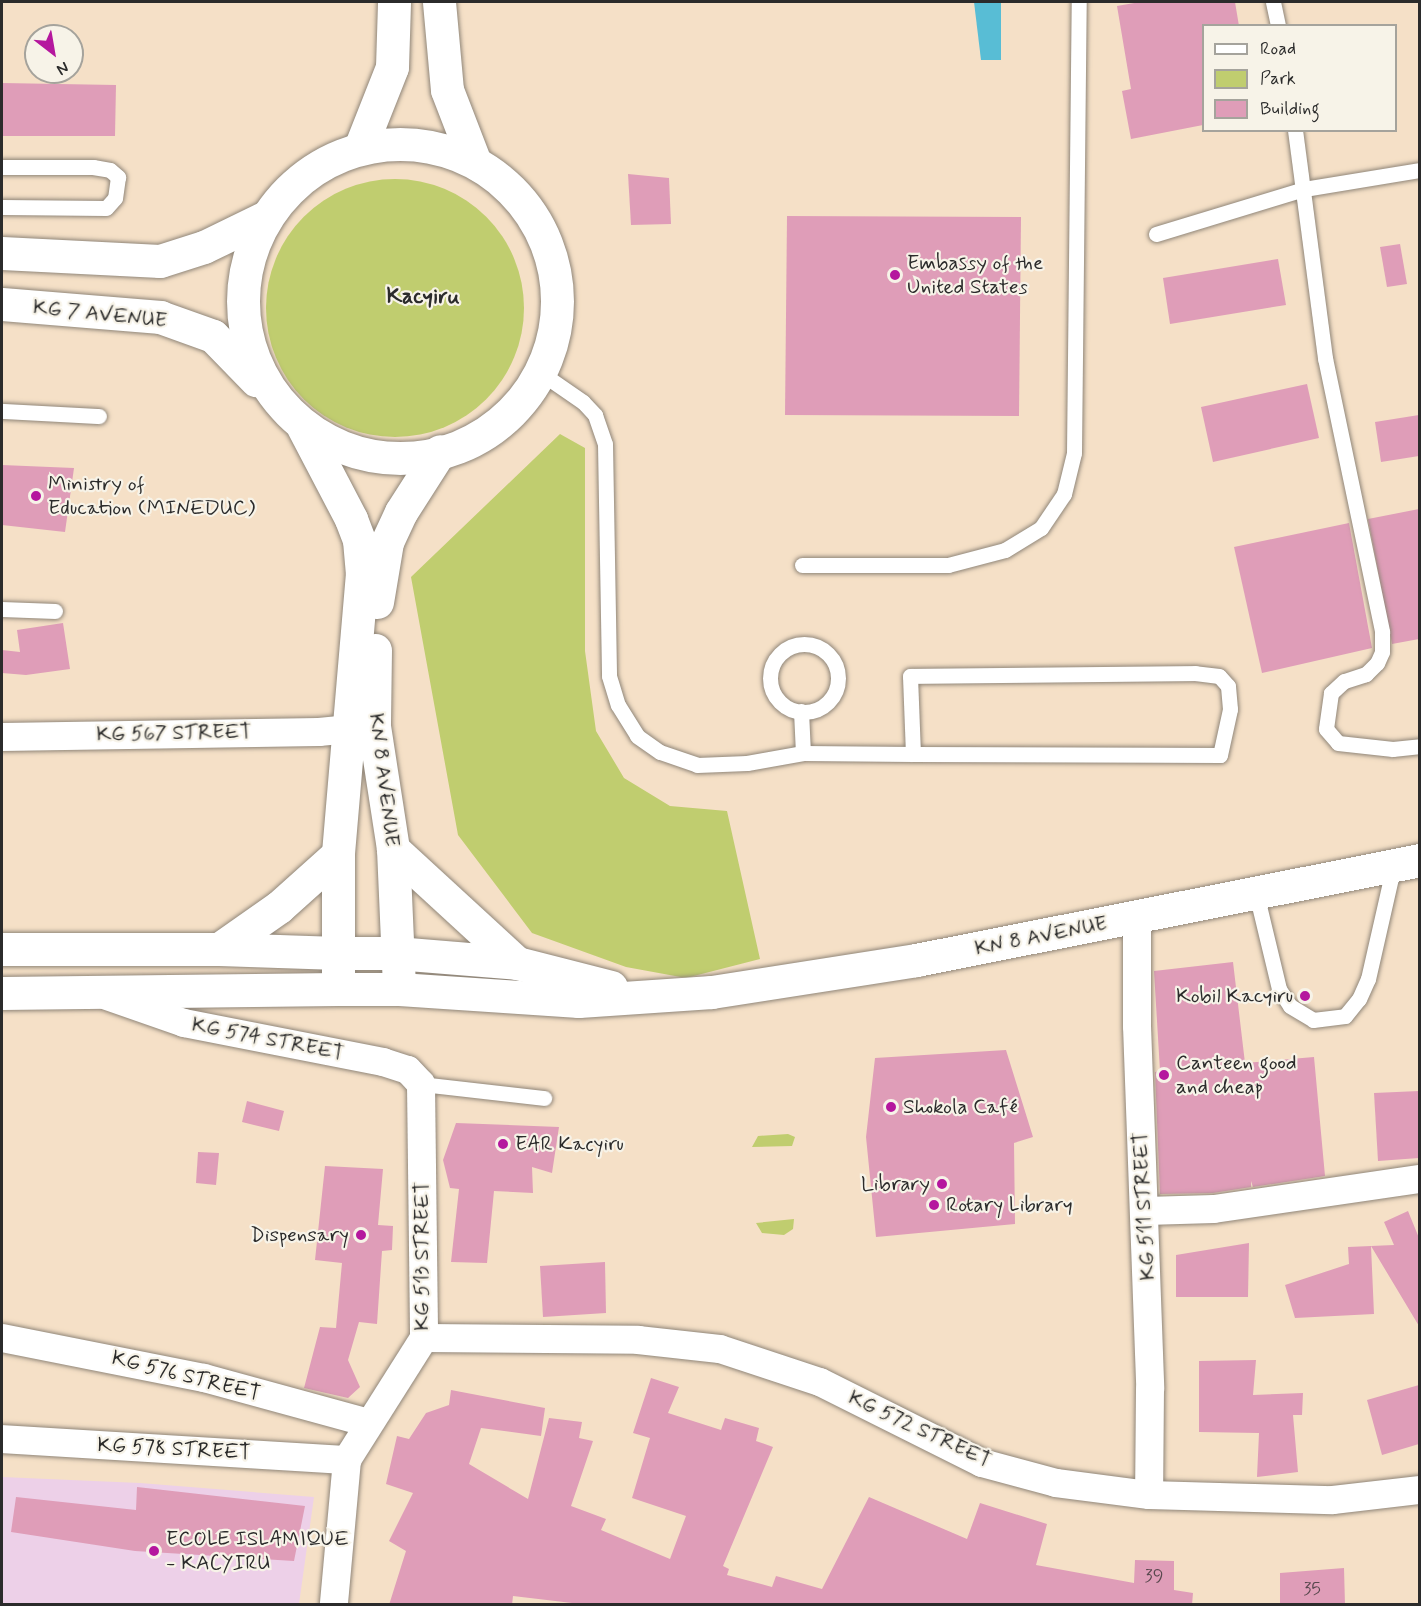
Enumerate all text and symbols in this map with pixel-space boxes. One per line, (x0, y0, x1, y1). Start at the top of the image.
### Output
north arrow (24, 24, 84, 84)
legend (1202, 24, 1397, 132)
text: Road (1260, 37, 1296, 61)
text: N (53, 56, 72, 80)
text: Park (1260, 67, 1296, 91)
text: Building (1260, 97, 1320, 121)
place label: Embassy of the United States (907, 250, 1044, 300)
marker: Embassy of the United States (888, 268, 902, 282)
district label: Kacyiru (387, 285, 459, 311)
street label: KG 7 AVENUE (32, 294, 168, 334)
place label: Ministry of Education (MINEDUC) (48, 471, 255, 521)
marker: Ministry of Education (MINEDUC) (29, 489, 43, 503)
street label: KN 8 AVENUE (363, 712, 405, 848)
street label: KG 567 STREET (96, 719, 252, 747)
street label: KN 8 AVENUE (973, 911, 1109, 961)
place label: Kobil Kacyiru (1173, 983, 1293, 1009)
marker: Kobil Kacyiru (1298, 989, 1312, 1003)
street label: KG 574 STREET (190, 1012, 346, 1066)
place label: Canteen good and cheap (1176, 1050, 1296, 1100)
marker: Canteen good and cheap (1157, 1068, 1171, 1082)
place label: Shokola Café (903, 1094, 1017, 1120)
marker: Shokola Café (884, 1100, 898, 1114)
place label: EAR Kacyiru (515, 1131, 628, 1157)
street label: KG 511 STREET (1128, 1131, 1160, 1281)
marker: EAR Kacyiru (496, 1137, 510, 1151)
place label: Library (861, 1171, 930, 1197)
marker: Library (935, 1177, 949, 1191)
street label: KG 513 STREET (409, 1181, 435, 1331)
place label: Rotary Library (946, 1192, 1078, 1218)
marker: Rotary Library (927, 1198, 941, 1212)
place label: Dispensary (250, 1222, 349, 1248)
marker: Dispensary (354, 1228, 368, 1242)
street label: KG 576 STREET (109, 1345, 263, 1407)
street label: KG 572 STREET (844, 1385, 996, 1473)
street label: KG 578 STREET (97, 1432, 251, 1466)
place label: ECOLE ISLAMIQUE - KACYIRU (166, 1526, 349, 1576)
marker: ECOLE ISLAMIQUE - KACYIRU (147, 1544, 161, 1558)
house number: 39 (1145, 1565, 1163, 1587)
house number: 35 (1303, 1578, 1321, 1600)

